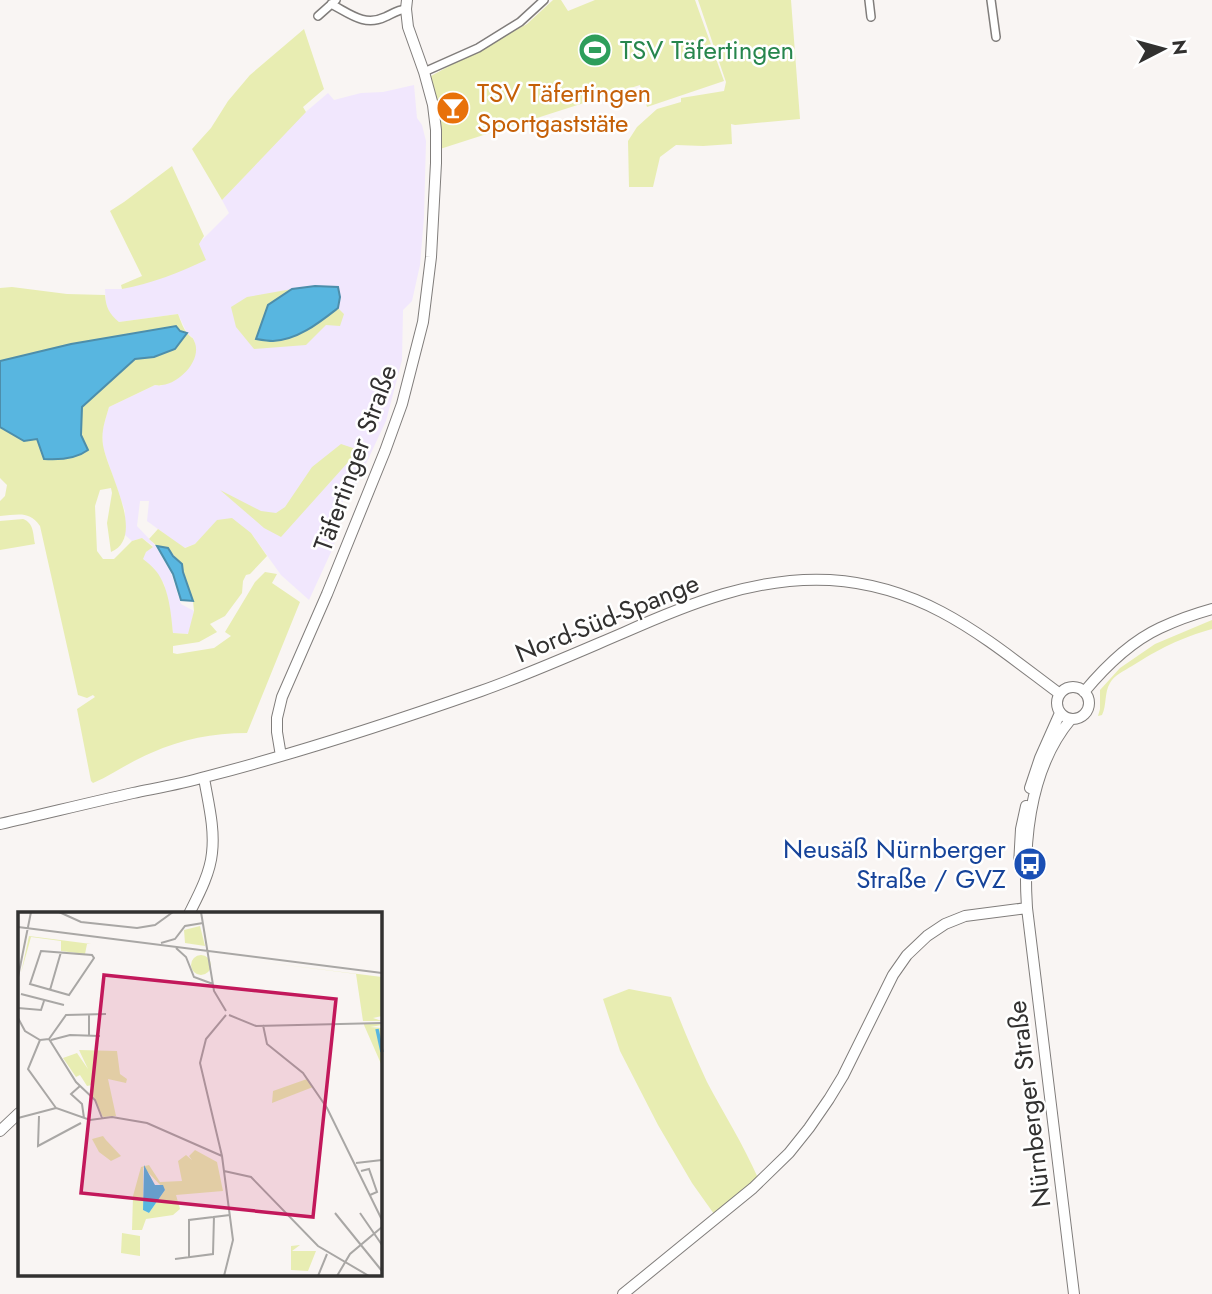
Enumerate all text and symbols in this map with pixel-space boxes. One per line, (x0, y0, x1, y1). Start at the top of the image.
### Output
north arrow (1128, 14, 1198, 84)
sports icon: TSV Täfertingen (576, 31, 614, 69)
place label: TSV Täfertingen (620, 31, 794, 69)
text: N (1165, 38, 1194, 56)
place label: TSV Täfertingen Sportgaststäte (477, 74, 651, 142)
bar icon: TSV Täfertingen Sportgaststäte (434, 89, 472, 127)
street label: Täfertinger Straße (304, 359, 406, 557)
street label: Nord-Süd-Spange (509, 564, 705, 672)
place label: Neusäß Nürnberger Straße / GVZ (783, 830, 1006, 898)
bus stop icon: Neusäß Nürnberger Straße / GVZ (1011, 845, 1049, 883)
inset map (18, 912, 382, 1276)
street label: Nürnberger Straße (997, 998, 1061, 1210)

